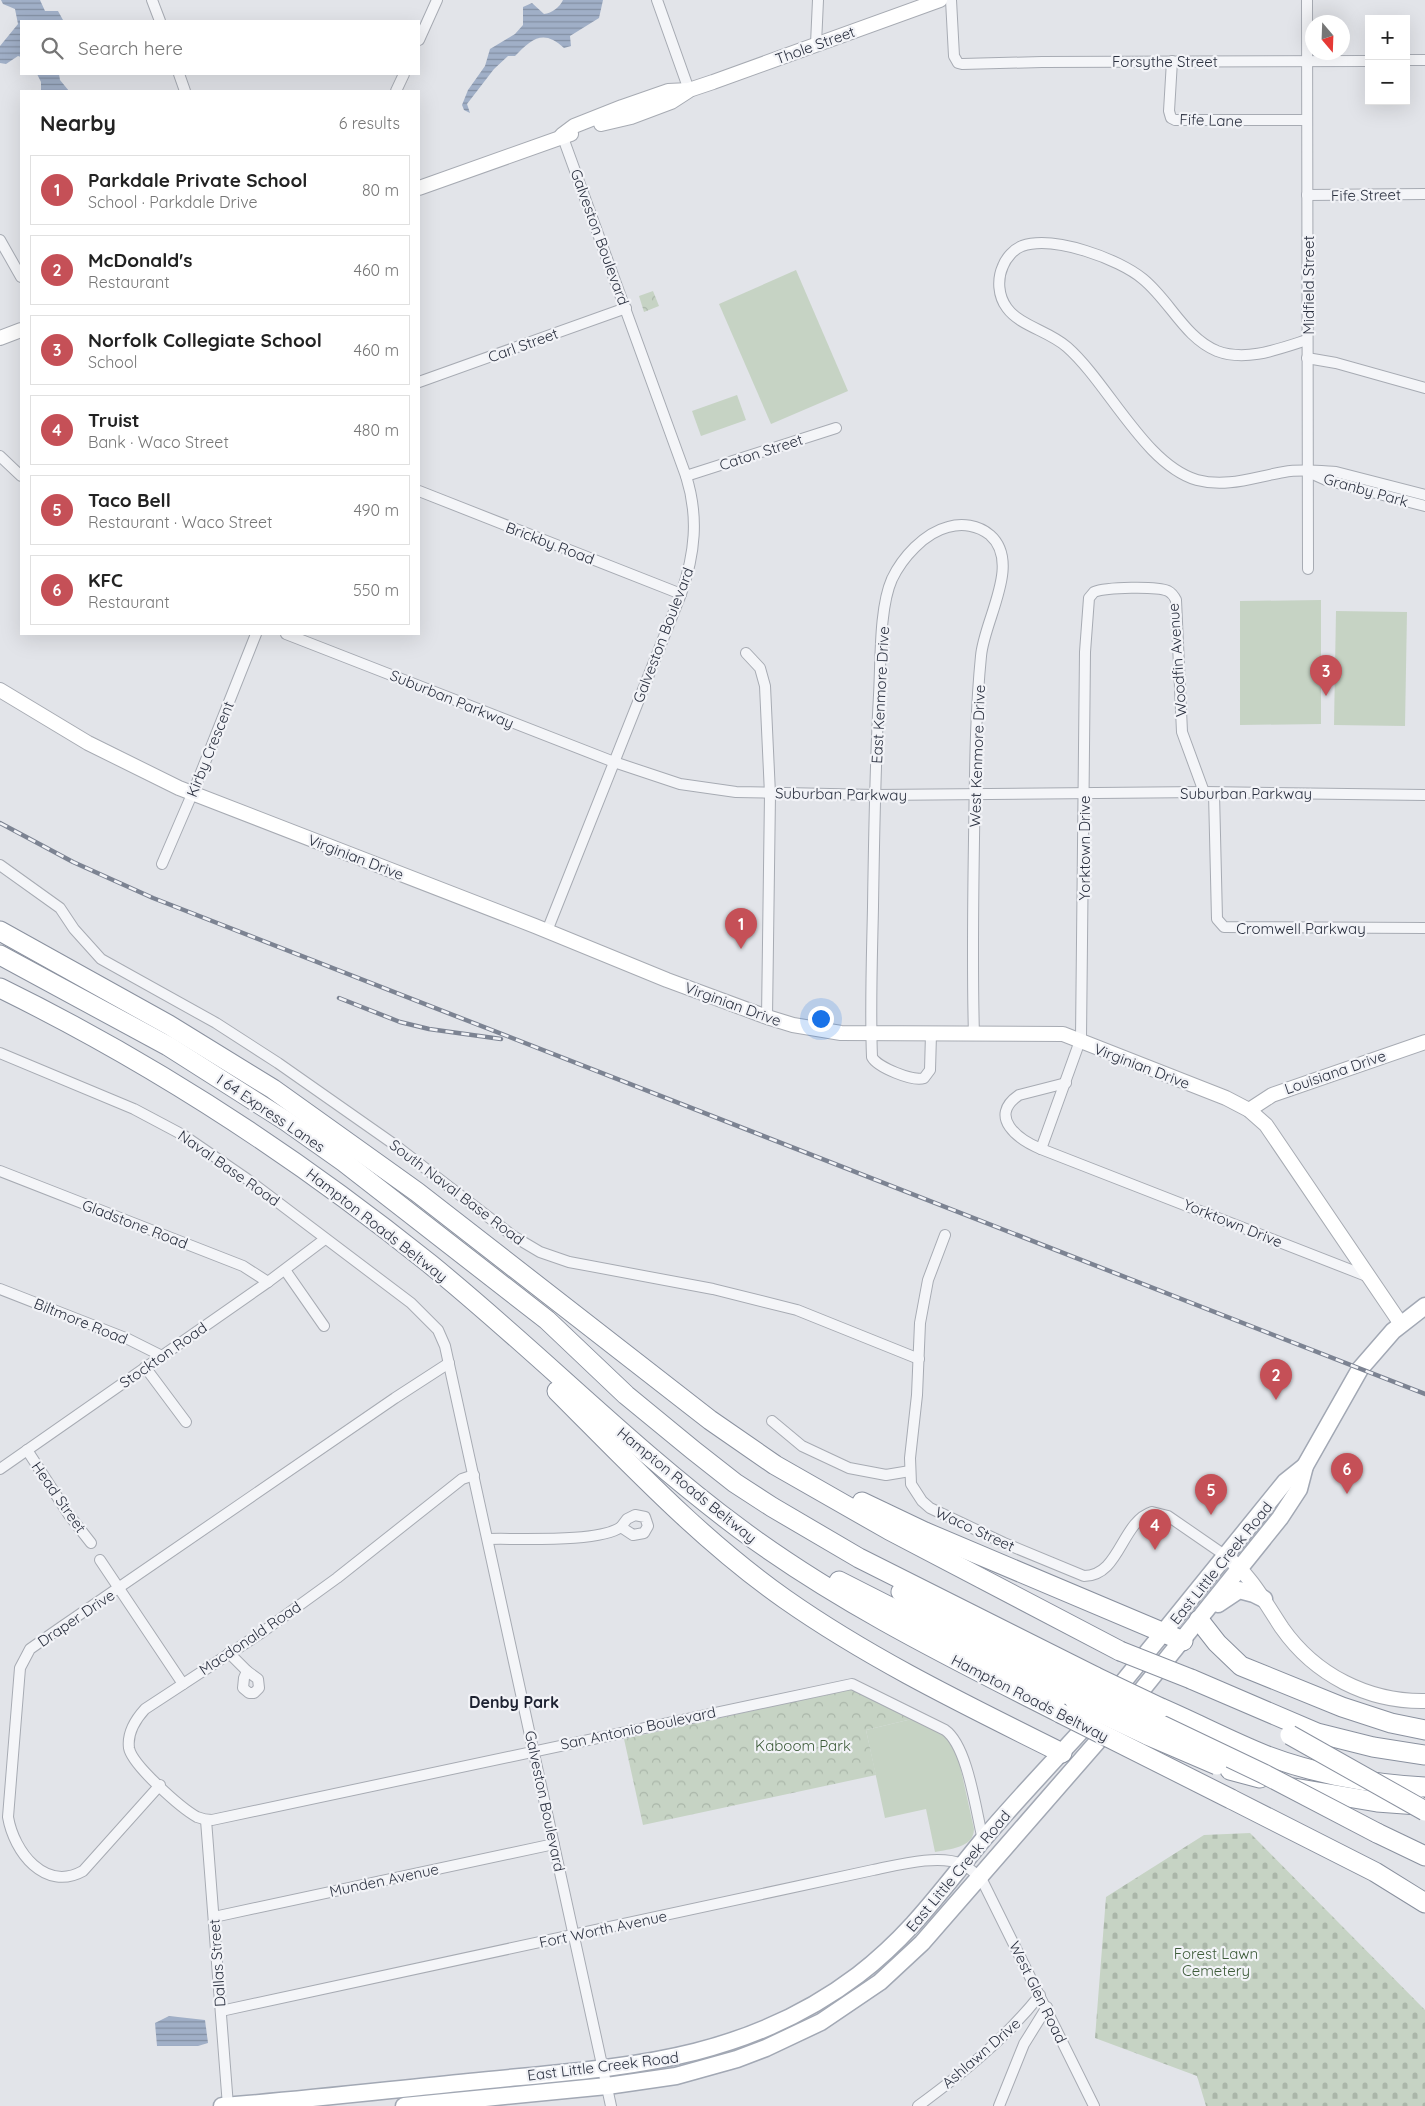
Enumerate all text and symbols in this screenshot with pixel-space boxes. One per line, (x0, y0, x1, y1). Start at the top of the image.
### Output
north arrow (1305, 15, 1350, 60)
map controls (1365, 15, 1410, 105)
button: + (1365, 15, 1410, 60)
search box (20, 20, 420, 75)
street label: Thole Street (773, 22, 857, 68)
icon: search (38, 34, 66, 62)
text: Search here (78, 36, 183, 60)
street label: Forsythe Street (1112, 52, 1218, 71)
button: − (1365, 60, 1410, 105)
street label: Fife Lane (1179, 109, 1243, 131)
text: Nearby (40, 110, 116, 136)
text: 6 results (339, 113, 400, 133)
street label: Galveston Boulevard (567, 166, 633, 308)
text: Parkdale Private School (88, 168, 307, 192)
text: 1 (54, 180, 60, 200)
text: 80 m (362, 180, 399, 200)
street label: Fife Street (1331, 185, 1401, 205)
text: School · Parkdale Drive (88, 192, 258, 212)
street label: Midfield Street (1299, 235, 1318, 335)
text: McDonald's (88, 248, 192, 272)
text: 2 (52, 260, 62, 280)
text: 460 m (353, 260, 399, 280)
text: Restaurant (88, 272, 170, 292)
street label: Carl Street (485, 324, 561, 366)
text: Norfolk Collegiate School (88, 328, 322, 352)
text: 3 (53, 340, 61, 360)
text: 460 m (353, 340, 399, 360)
text: School (88, 352, 137, 372)
text: Truist (88, 408, 140, 432)
text: 4 (52, 420, 62, 440)
text: 480 m (353, 420, 399, 440)
street label: Caton Street (717, 430, 805, 474)
text: Bank · Waco Street (88, 432, 229, 452)
street label: Granby Park (1321, 469, 1411, 511)
text: Taco Bell (88, 488, 171, 512)
text: 5 (52, 500, 62, 520)
text: 490 m (353, 500, 399, 520)
text: Restaurant · Waco Street (88, 512, 273, 532)
street label: Brickby Road (503, 517, 597, 569)
street label: Galveston Boulevard (628, 565, 698, 705)
text: KFC (88, 568, 123, 592)
text: 6 (53, 580, 61, 600)
text: 550 m (353, 580, 399, 600)
text: Restaurant (88, 592, 170, 612)
street label: Woodfin Avenue (1164, 602, 1190, 718)
street label: East Kenmore Drive (867, 626, 893, 764)
pin: 3 (1310, 655, 1342, 696)
street label: Suburban Parkway (387, 665, 517, 733)
street label: West Kenmore Drive (965, 684, 989, 828)
street label: Kirby Crescent (182, 698, 238, 800)
street label: Suburban Parkway (775, 783, 907, 805)
street label: Suburban Parkway (1180, 784, 1312, 803)
street label: Yorktown Drive (1075, 796, 1094, 900)
street label: Virginian Drive (305, 830, 407, 884)
pin: 1 (725, 908, 757, 949)
street label: Cromwell Parkway (1236, 919, 1366, 938)
street label: Virginian Drive (682, 978, 784, 1030)
your location (808, 1006, 834, 1032)
street label: Virginian Drive (1091, 1039, 1193, 1093)
street label: Louisiana Drive (1282, 1046, 1388, 1098)
street label: I 64 Express Lanes (213, 1070, 329, 1156)
street label: Naval Base Road (174, 1126, 284, 1210)
street label: South Naval Base Road (386, 1135, 528, 1249)
street label: Hampton Roads Beltway (303, 1164, 451, 1286)
street label: Gladstone Road (79, 1195, 191, 1253)
street label: Yorktown Drive (1181, 1195, 1285, 1251)
street label: Biltmore Road (31, 1294, 131, 1348)
street label: Stockton Road (116, 1318, 210, 1392)
pin: 2 (1260, 1359, 1292, 1400)
street label: Hampton Roads Beltway (613, 1423, 761, 1547)
pin: 6 (1331, 1453, 1363, 1494)
street label: Head Street (28, 1458, 90, 1536)
pin: 5 (1195, 1474, 1227, 1515)
street label: East Little Creek Road (1166, 1498, 1276, 1628)
street label: Waco Street (932, 1502, 1018, 1556)
pin: 4 (1139, 1509, 1171, 1550)
street label: Draper Drive (34, 1585, 118, 1651)
street label: Macdonald Road (195, 1597, 305, 1679)
street label: Hampton Roads Beltway (948, 1650, 1112, 1746)
district label: Denby Park (469, 1692, 559, 1712)
street label: San Antonio Boulevard (559, 1702, 717, 1754)
street label: Galveston Boulevard (521, 1729, 569, 1873)
park label: Kaboom Park (755, 1736, 851, 1755)
street label: East Little Creek Road (902, 1806, 1014, 1936)
street label: Munden Avenue (328, 1859, 440, 1901)
street label: Fort Worth Avenue (537, 1906, 669, 1952)
street label: Dallas Street (204, 1918, 230, 2008)
street label: West Glen Road (1005, 1938, 1071, 2046)
park label: Forest Lawn Cemetery (1174, 1944, 1258, 1980)
street label: Ashlawn Drive (938, 2014, 1024, 2092)
street label: East Little Creek Road (526, 2047, 680, 2085)

